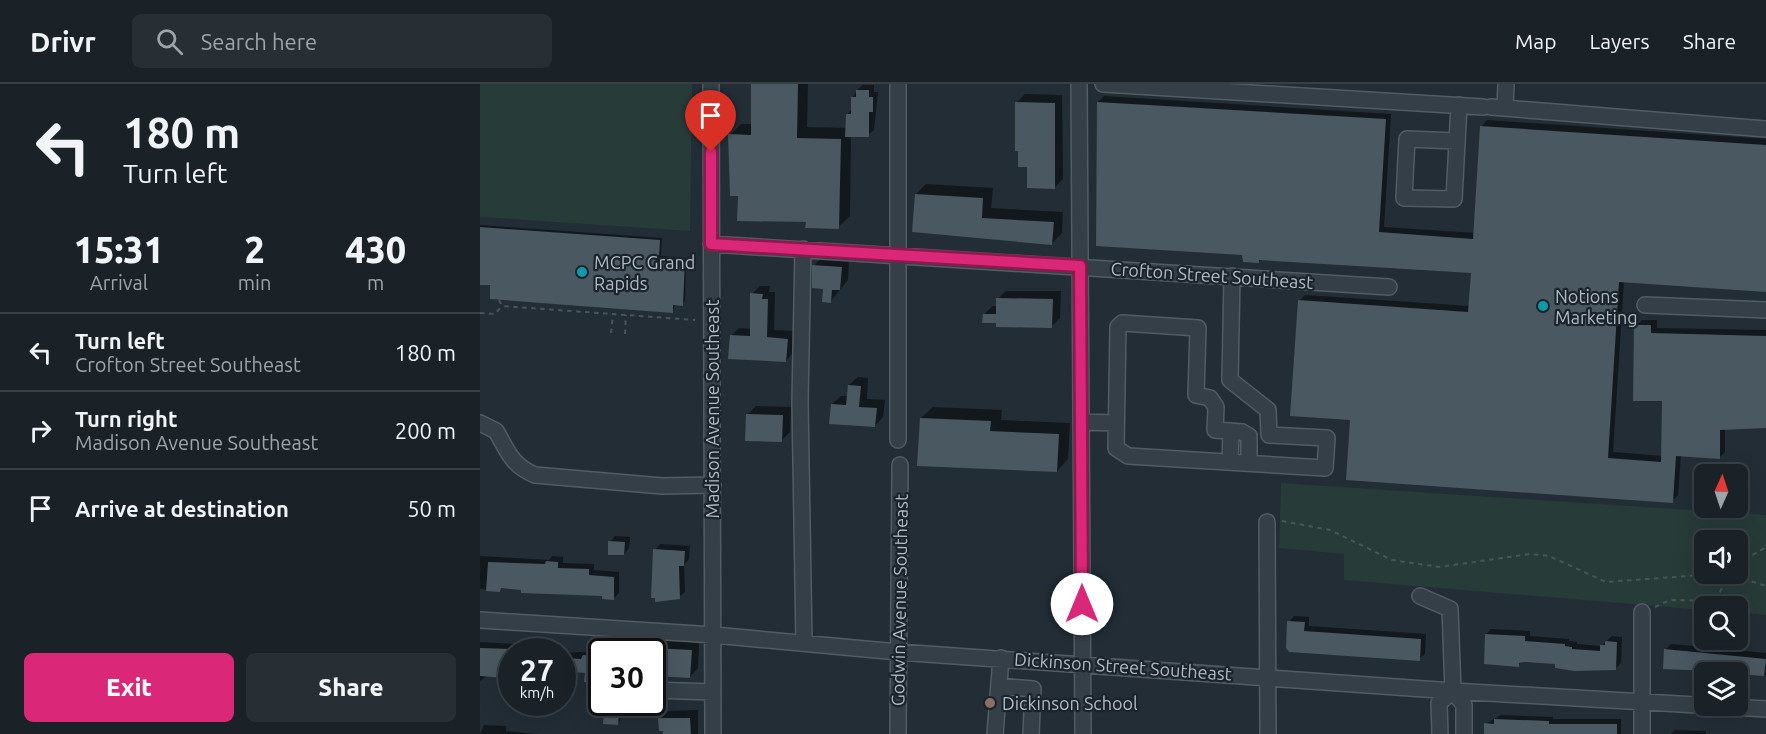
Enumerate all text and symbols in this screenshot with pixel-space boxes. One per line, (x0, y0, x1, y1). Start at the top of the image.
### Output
search box (132, 14, 552, 68)
icon: search (153, 25, 186, 58)
text: Drivr (30, 26, 96, 57)
text: Search here (201, 29, 317, 54)
text: Map (1515, 29, 1556, 53)
text: Layers (1589, 29, 1650, 53)
text: Share (1683, 29, 1736, 53)
pin (685, 90, 736, 152)
icon: arrive (694, 99, 727, 132)
icon: left (24, 108, 102, 186)
text: 180 m (123, 109, 240, 156)
text: Turn left (123, 158, 227, 188)
text: 15:31 (74, 229, 164, 270)
text: 2 (244, 229, 265, 270)
text: 430 (345, 229, 406, 270)
place label: MCPC Grand Rapids (594, 252, 695, 293)
street label: Crofton Street Southeast (1110, 258, 1314, 292)
marker: MCPC Grand Rapids (575, 265, 589, 279)
text: Arrival (90, 271, 148, 294)
text: min (238, 271, 271, 294)
text: m (367, 271, 384, 294)
place label: Notions Marketing (1555, 286, 1638, 327)
marker: Notions Marketing (1536, 299, 1550, 313)
street label: Madison Avenue Southeast (702, 300, 722, 518)
text: Turn left (75, 328, 165, 353)
icon: left (24, 336, 57, 369)
text: 180 m (395, 340, 456, 365)
text: Crofton Street Southeast (75, 353, 301, 376)
text: Turn right (75, 406, 177, 431)
icon: right (24, 414, 57, 447)
text: 200 m (395, 418, 456, 443)
text: Madison Avenue Southeast (75, 431, 318, 454)
north arrow (1694, 464, 1748, 518)
map controls (1694, 464, 1748, 716)
icon: arrive (24, 492, 57, 525)
street label: Godwin Avenue Southeast (887, 494, 911, 706)
text: Arrive at destination (75, 496, 289, 521)
text: 50 m (407, 496, 456, 521)
button: sound (1694, 530, 1748, 584)
position arrow (1050, 572, 1114, 636)
button: search (1694, 596, 1748, 650)
speed limit sign: 30 (588, 638, 666, 716)
street label: Dickinson Street Southeast (1014, 648, 1232, 684)
button: Exit (24, 653, 234, 722)
button: Share (246, 653, 456, 722)
text: 27 (520, 653, 554, 687)
button: layers (1694, 662, 1748, 716)
text: km/h (520, 684, 554, 701)
place label: Dickinson School (1002, 693, 1138, 713)
marker: Dickinson School (983, 696, 997, 710)

